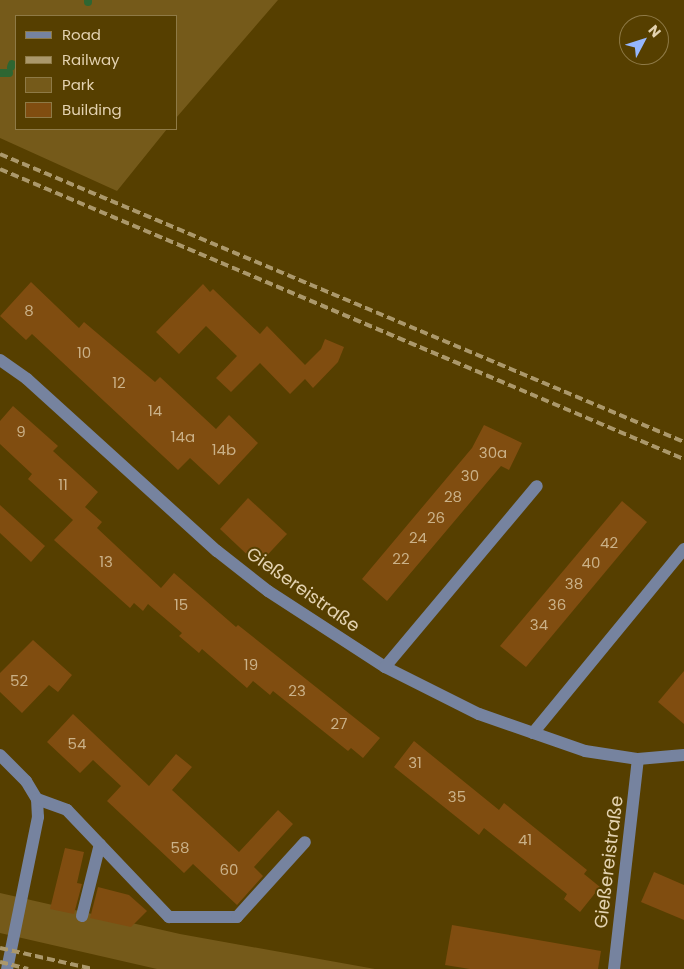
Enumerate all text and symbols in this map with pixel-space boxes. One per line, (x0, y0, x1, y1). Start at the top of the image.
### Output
legend (15, 15, 178, 130)
north arrow (619, 15, 669, 65)
text: N (644, 21, 666, 41)
text: Road (62, 24, 101, 45)
text: Railway (62, 49, 120, 70)
text: Park (62, 74, 94, 95)
text: Building (62, 99, 122, 120)
house number: 8 (24, 302, 34, 320)
house number: 10 (77, 344, 91, 362)
house number: 12 (112, 374, 126, 392)
house number: 14 (148, 402, 162, 420)
house number: 9 (16, 423, 26, 441)
house number: 14a (171, 428, 195, 446)
house number: 14b (212, 441, 236, 459)
house number: 30a (479, 444, 507, 462)
house number: 30 (461, 467, 479, 485)
house number: 11 (58, 476, 68, 494)
house number: 28 (444, 488, 462, 506)
house number: 26 (427, 509, 445, 527)
house number: 24 (409, 529, 427, 547)
house number: 42 (600, 534, 618, 552)
street label: Gießereistraße (242, 543, 364, 637)
house number: 22 (392, 550, 410, 568)
house number: 13 (99, 553, 113, 571)
house number: 40 (582, 554, 600, 572)
house number: 38 (565, 575, 583, 593)
house number: 15 (174, 596, 188, 614)
house number: 36 (548, 596, 566, 614)
house number: 34 (530, 616, 548, 634)
house number: 19 (244, 656, 258, 674)
house number: 52 (10, 672, 28, 690)
house number: 23 (288, 682, 306, 700)
house number: 27 (331, 715, 347, 733)
house number: 54 (68, 735, 86, 753)
house number: 31 (408, 754, 422, 772)
house number: 35 (448, 788, 466, 806)
street label: Gießereistraße (590, 794, 628, 930)
house number: 41 (518, 831, 532, 849)
house number: 58 (171, 839, 189, 857)
house number: 60 (220, 861, 238, 879)

